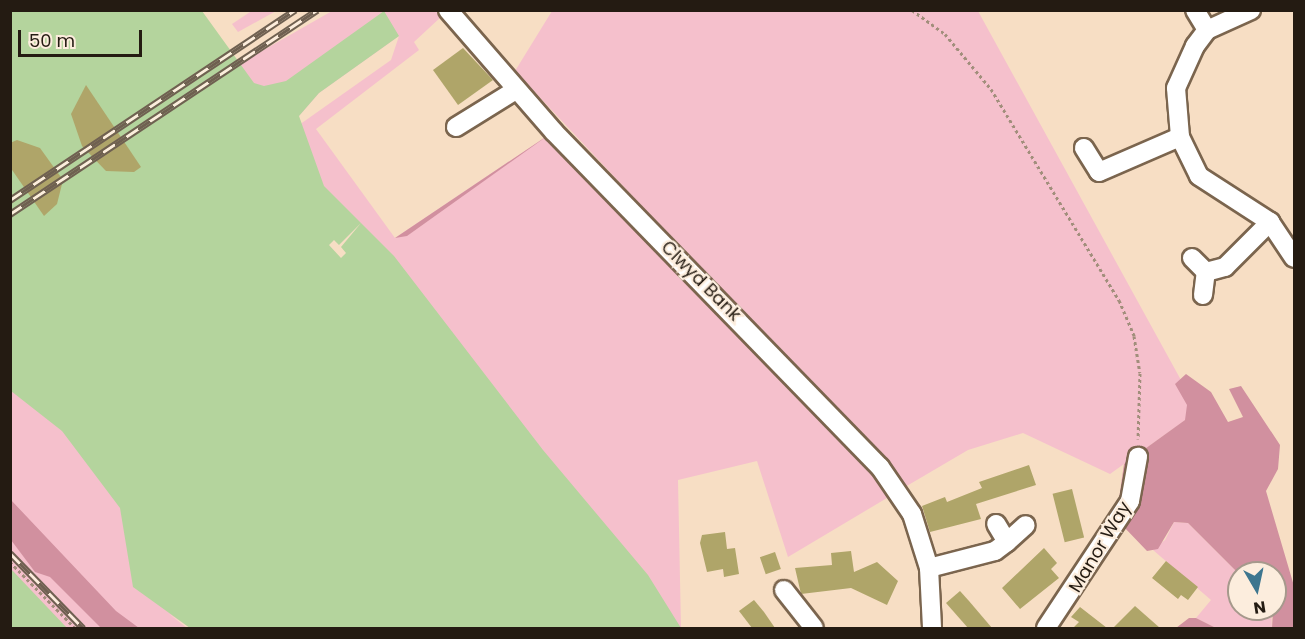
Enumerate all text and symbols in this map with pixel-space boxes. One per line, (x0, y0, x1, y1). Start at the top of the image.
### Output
scale bar (21, 18, 146, 56)
text: 50 m (29, 28, 75, 53)
street label: Clwyd Bank (657, 237, 745, 325)
street label: Manor Way (1064, 498, 1136, 596)
north arrow (1227, 561, 1287, 621)
text: N (1252, 595, 1267, 620)

